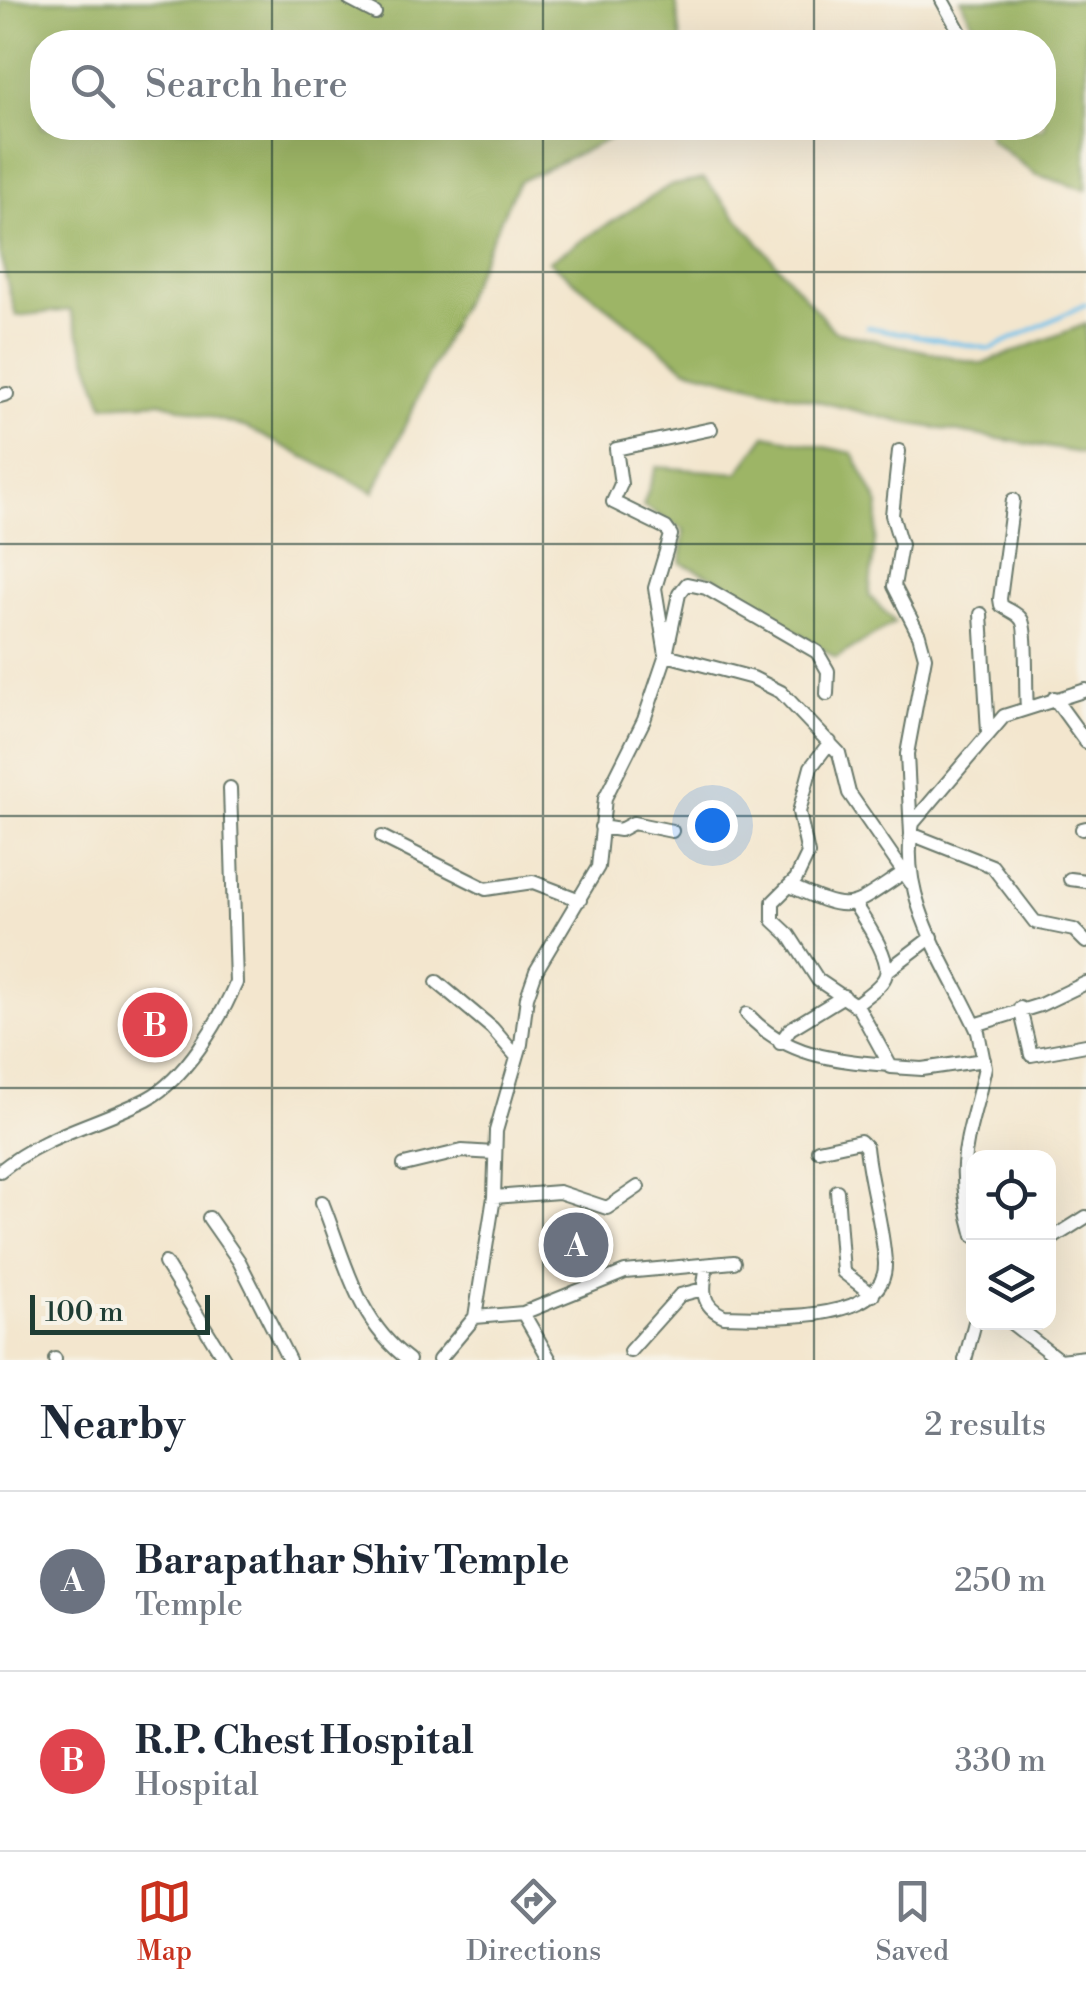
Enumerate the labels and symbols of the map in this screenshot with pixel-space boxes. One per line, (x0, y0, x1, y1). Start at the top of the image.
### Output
your location (687, 800, 738, 851)
pin: B (122, 988, 188, 1062)
pin: A (544, 1208, 608, 1282)
scale bar (30, 1290, 210, 1334)

